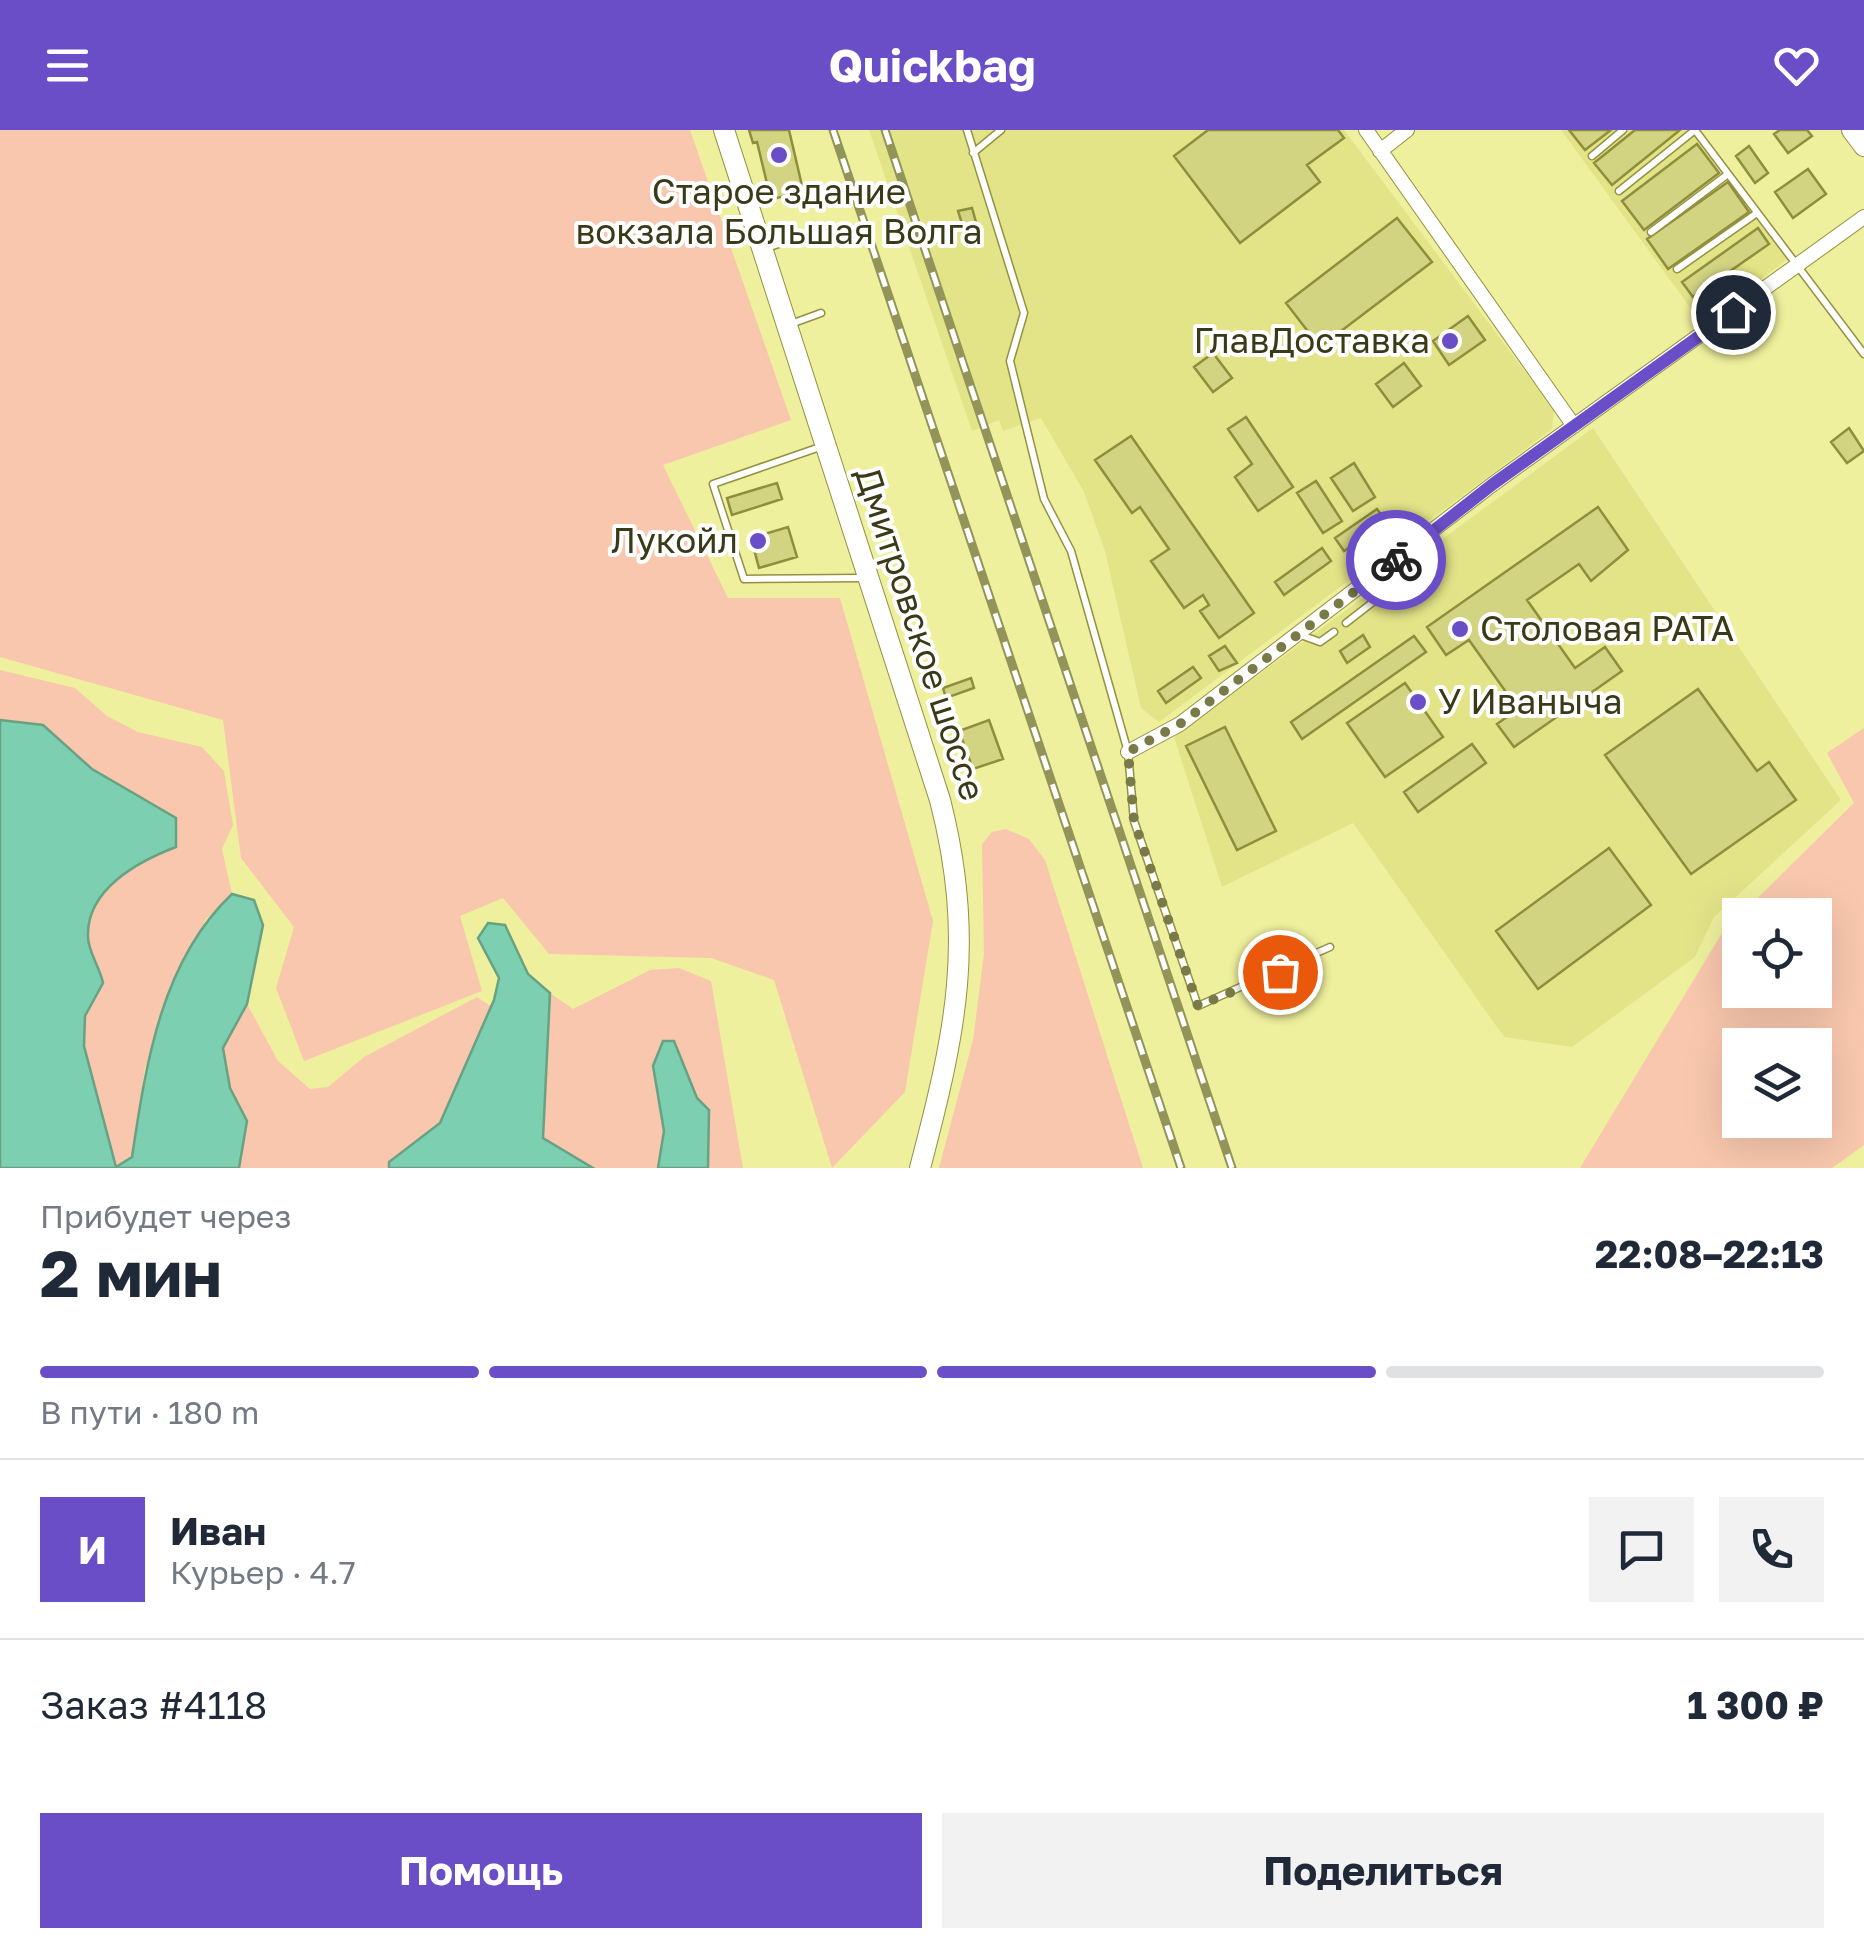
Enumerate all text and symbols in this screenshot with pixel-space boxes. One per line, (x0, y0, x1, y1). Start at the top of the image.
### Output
icon: menu (40, 38, 95, 93)
text: Quickbag (828, 38, 1036, 92)
icon: heart (1769, 38, 1824, 93)
marker: Старое здание вокзала Большая Волга (768, 144, 790, 166)
place label: Старое здание вокзала Большая Волга (575, 170, 983, 252)
pin (1691, 270, 1776, 355)
icon: home (1706, 285, 1761, 340)
place label: ГлавДоставка (1193, 319, 1430, 361)
marker: ГлавДоставка (1439, 330, 1461, 352)
street label: Дмитровское шоссе (847, 462, 995, 806)
courier (1346, 510, 1446, 610)
place label: Лукойл (611, 519, 738, 561)
marker: Лукойл (747, 530, 769, 552)
icon: bike (1369, 533, 1424, 588)
place label: Столовая РАТА (1480, 607, 1734, 649)
marker: Столовая РАТА (1449, 618, 1471, 640)
place label: У Иваныча (1438, 680, 1622, 722)
marker: У Иваныча (1407, 691, 1429, 713)
map controls (1722, 898, 1832, 1138)
button: locate (1722, 898, 1832, 1008)
pin (1238, 930, 1323, 1015)
icon: bag (1253, 945, 1308, 1000)
button: layers (1722, 1028, 1832, 1138)
text: Прибудет через (40, 1197, 291, 1235)
text: 22:08–22:13 (1595, 1231, 1824, 1276)
text: 2 мин (40, 1233, 222, 1311)
text: В пути · 180 m (40, 1393, 259, 1431)
button: chat (1589, 1497, 1694, 1602)
button: phone (1719, 1497, 1824, 1602)
text: Иван (170, 1508, 266, 1553)
text: И (78, 1527, 107, 1572)
text: Курьер · 4.7 (170, 1553, 356, 1591)
text: Заказ #4118 (40, 1682, 267, 1727)
text: 1 300 ₽ (1687, 1682, 1824, 1727)
button: Помощь (40, 1813, 922, 1928)
button: Поделиться (942, 1813, 1824, 1928)

